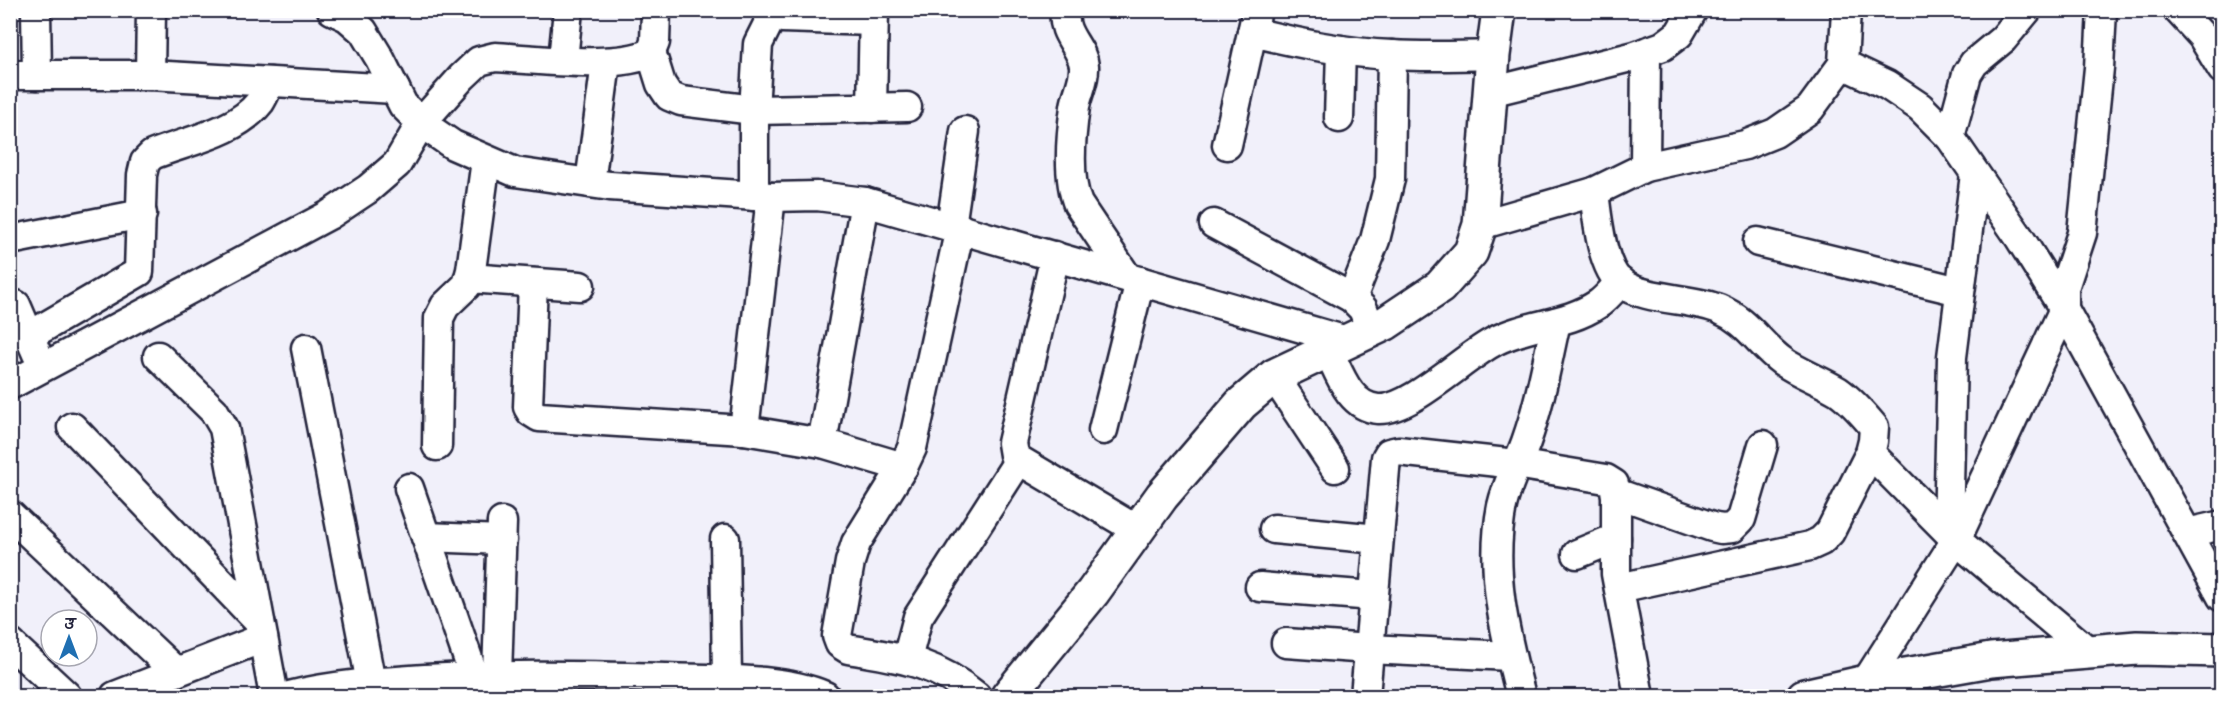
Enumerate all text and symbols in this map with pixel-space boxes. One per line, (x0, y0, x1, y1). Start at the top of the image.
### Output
north arrow (39, 608, 99, 668)
text: उ (64, 612, 77, 637)

